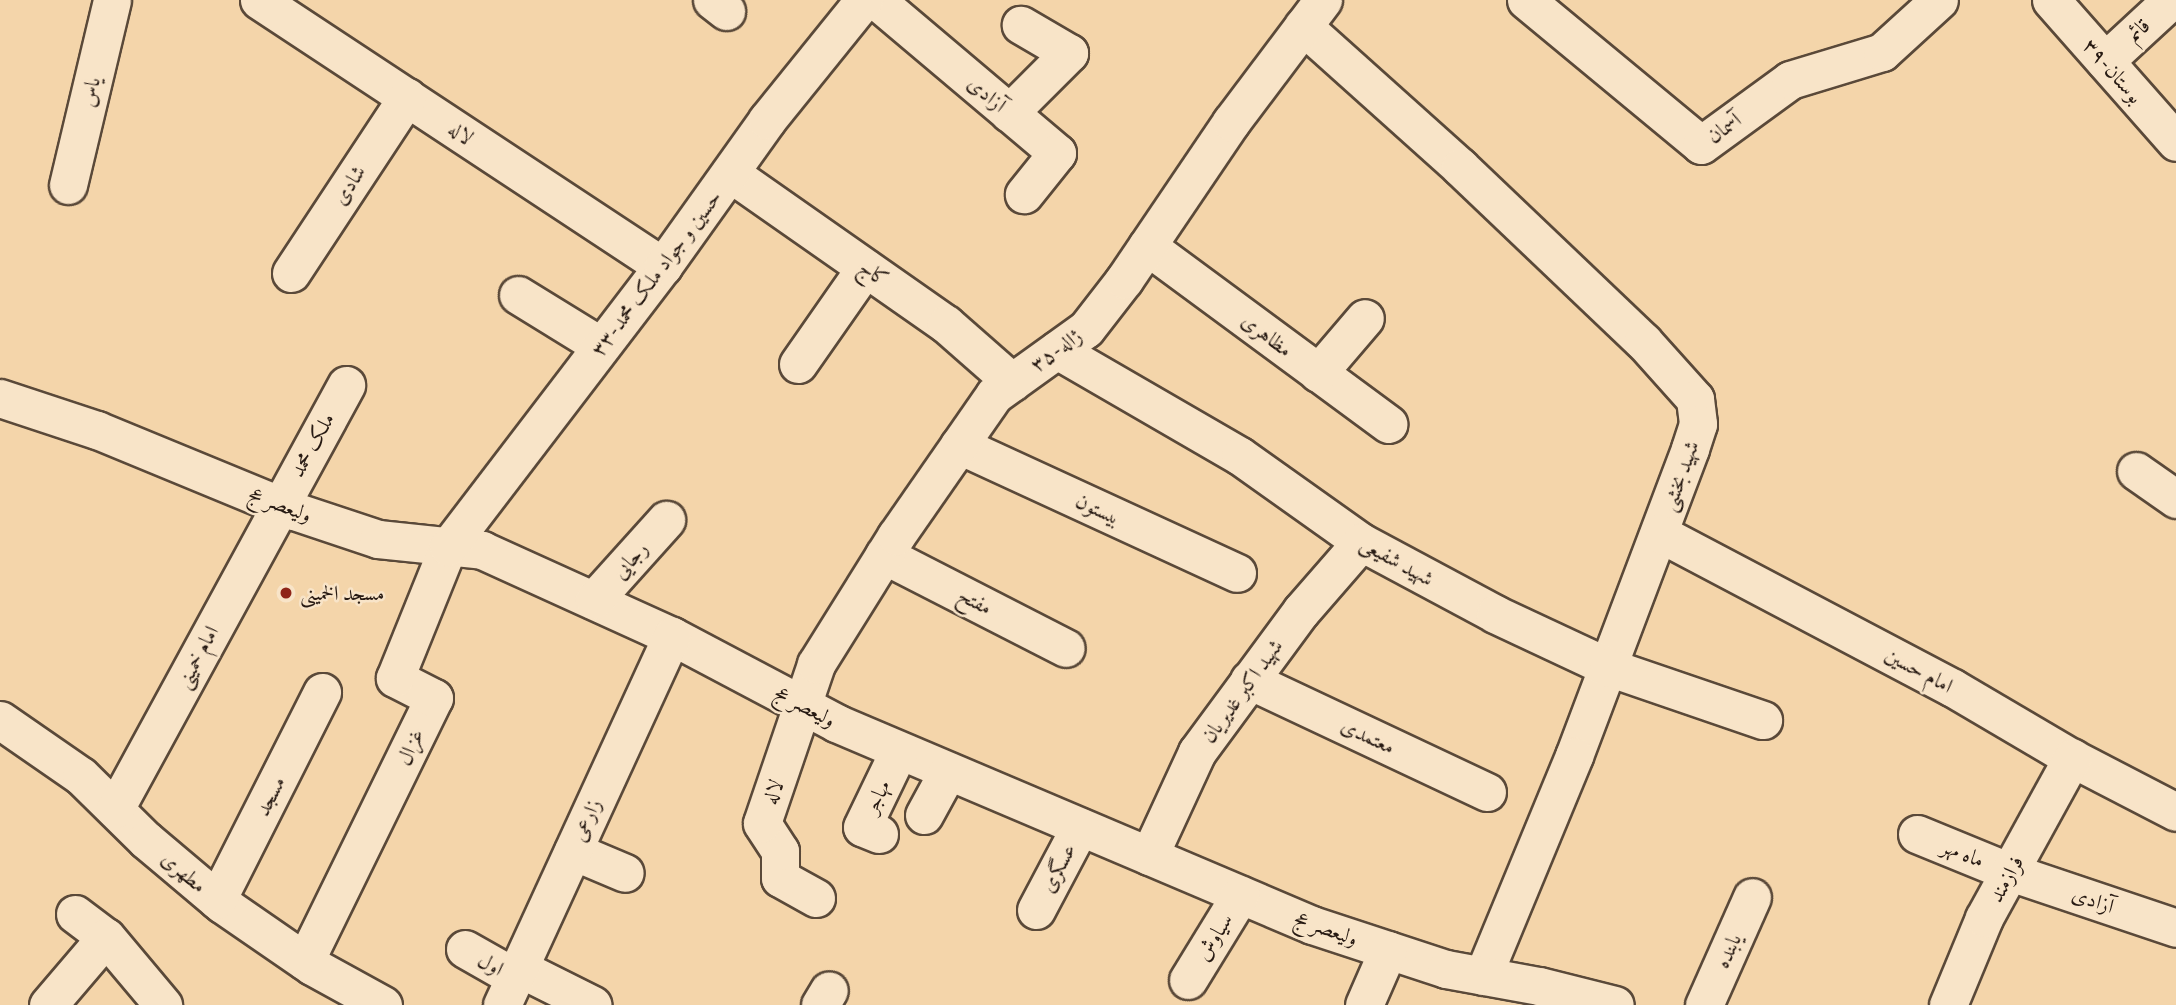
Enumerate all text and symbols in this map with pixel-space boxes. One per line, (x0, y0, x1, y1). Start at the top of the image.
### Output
street label: قائم (2121, 13, 2155, 47)
street label: ۳۹-بوستان (2078, 33, 2148, 109)
street label: آزادی (962, 71, 1012, 117)
street label: یاس (74, 75, 106, 109)
street label: آسمان (1702, 107, 1746, 149)
street label: لاله (444, 116, 478, 150)
street label: شادی (327, 160, 371, 210)
street label: ۳۳-حسین و جواد ملک محمد (585, 185, 727, 361)
street label: کاج (854, 254, 894, 292)
street label: مظاهری (1237, 308, 1297, 362)
street label: ۳۵-ژاله (1025, 323, 1087, 377)
street label: ملک محمد (284, 408, 340, 482)
street label: شهید بخشی (1656, 437, 1704, 515)
street label: ولیعصر عج (245, 480, 315, 528)
street label: بیستون (1072, 488, 1124, 530)
street label: شهید شفیعی (1356, 531, 1438, 591)
street label: رجایی (607, 536, 653, 584)
place label: مسجد الخمینی (300, 580, 384, 606)
street label: مفتح (954, 582, 996, 620)
marker: مسجد الخمینی (278, 585, 294, 601)
street label: امام خمینی (170, 621, 224, 693)
street label: شهید اکبر غدیریان (1196, 634, 1288, 748)
street label: امام حسین (1881, 642, 1957, 698)
street label: ولیعصر عج (770, 679, 840, 733)
street label: معتمدی (1337, 713, 1399, 759)
street label: غزال (391, 725, 429, 769)
street label: مسجد (249, 772, 291, 820)
street label: لاله (757, 776, 789, 808)
street label: مهاجر (858, 776, 896, 818)
street label: زارعی (566, 795, 606, 845)
street label: ماه مهر (1938, 833, 1988, 873)
street label: عسگری (1035, 839, 1081, 897)
street label: مطهری (156, 846, 212, 898)
street label: فرازمند (1983, 851, 2029, 907)
street label: آزادی (2069, 881, 2117, 919)
street label: ولیعصر عج (1291, 905, 1361, 951)
street label: سیاوش (1190, 909, 1238, 965)
street label: یابنده (1709, 930, 1747, 972)
street label: اول (474, 947, 508, 981)

